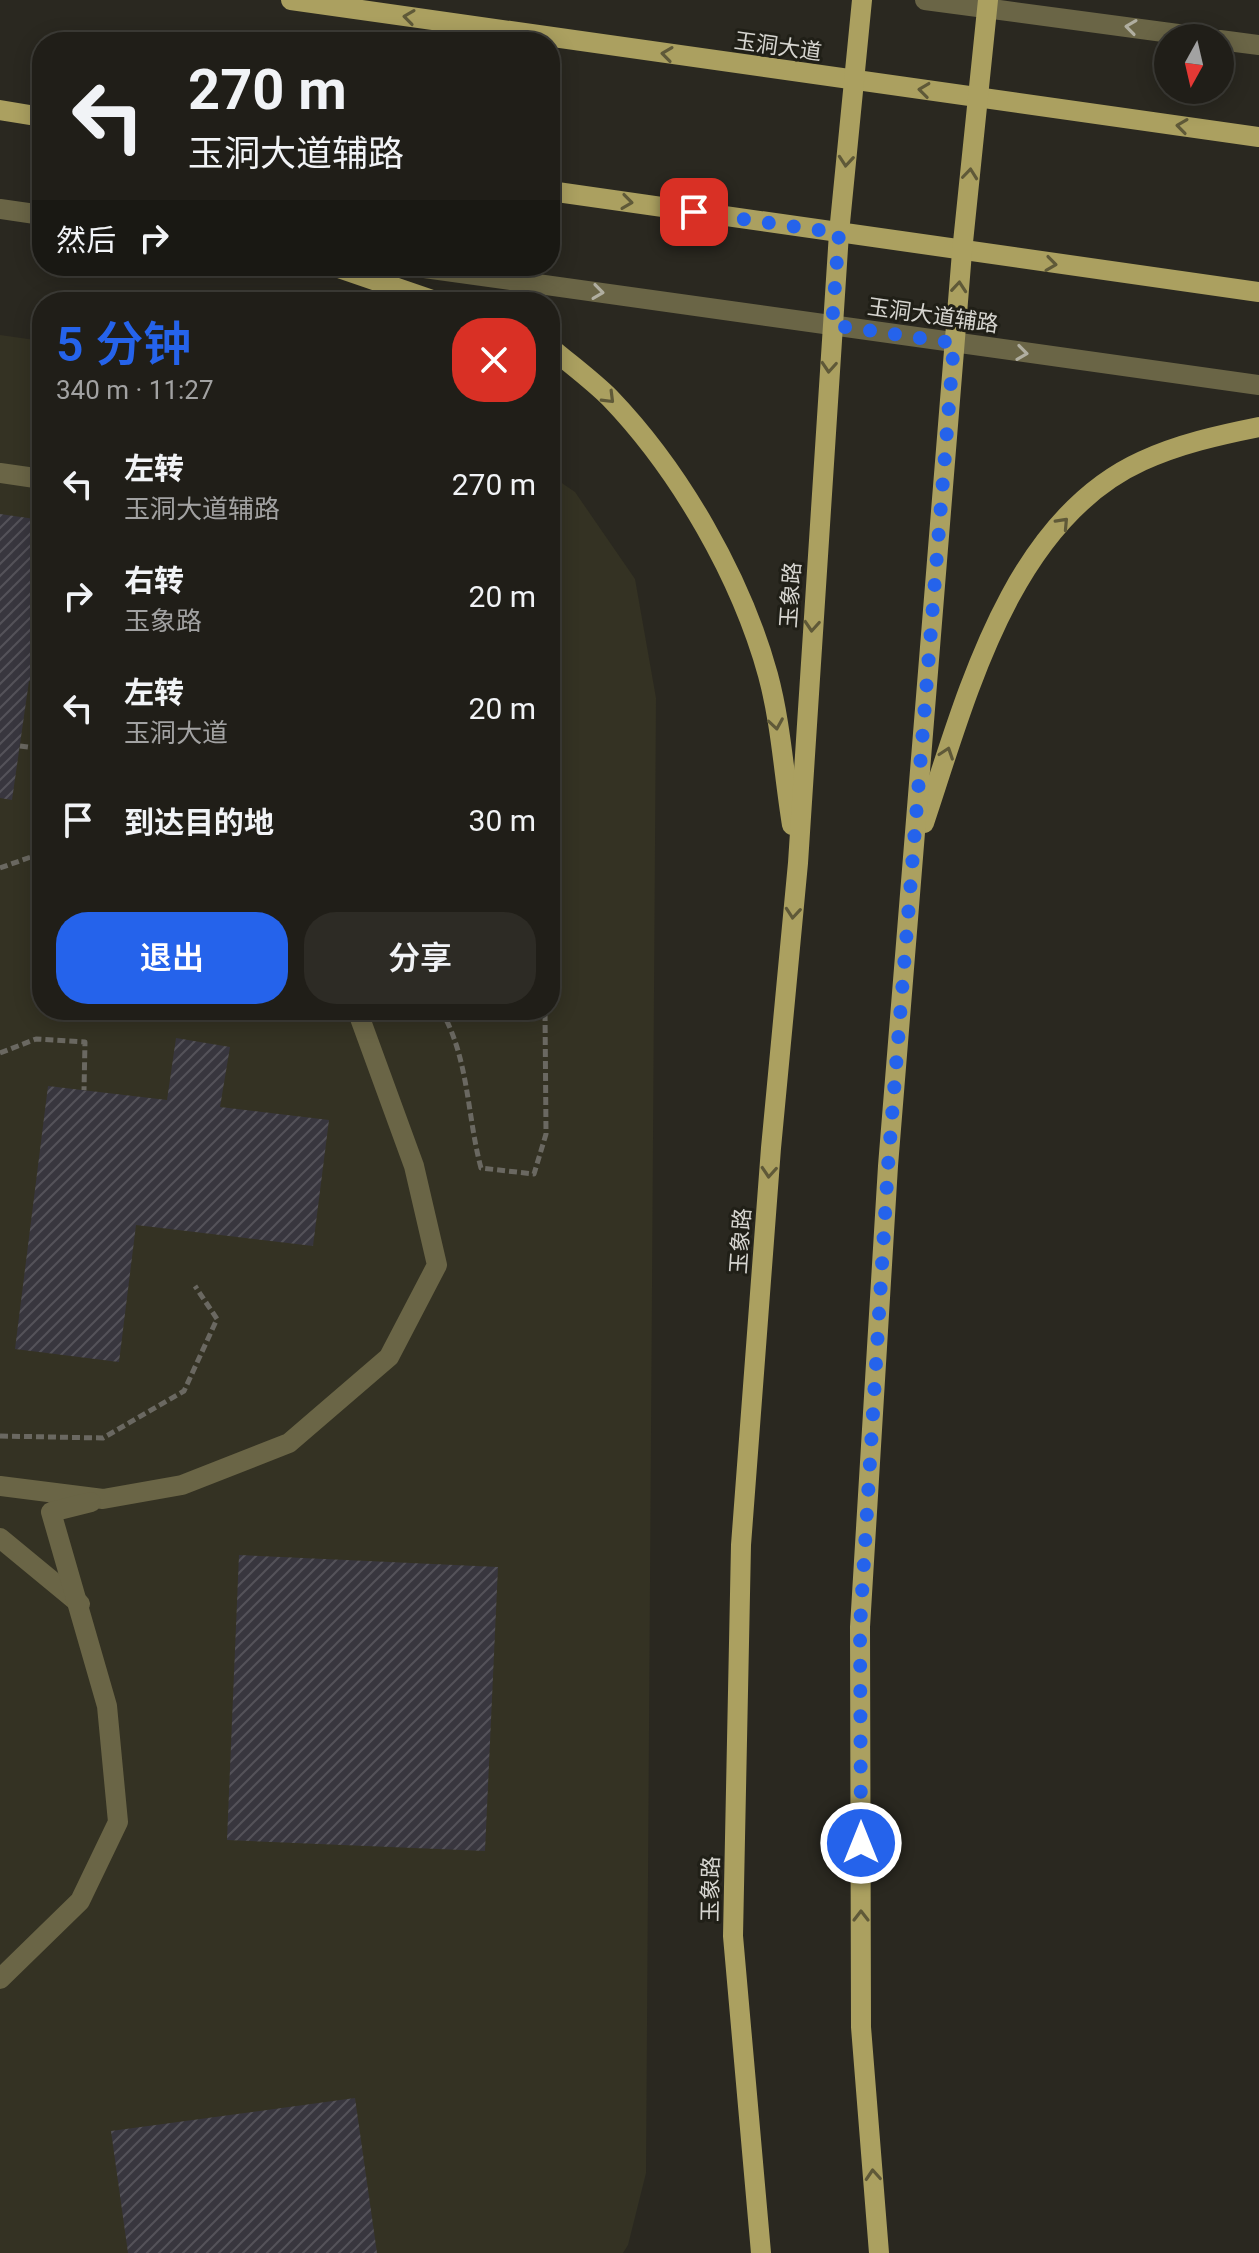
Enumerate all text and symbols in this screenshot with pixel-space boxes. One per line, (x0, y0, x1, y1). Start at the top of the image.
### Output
one-way arrow (403, 9, 416, 26)
one-way arrow (1124, 19, 1138, 36)
north arrow (1154, 24, 1234, 104)
map controls (1154, 24, 1234, 104)
street label: 玉洞大道 (733, 28, 823, 65)
one-way arrow (660, 46, 674, 63)
text: 270 m (188, 57, 347, 123)
icon: left (56, 64, 160, 168)
one-way arrow (917, 81, 930, 98)
one-way arrow (1175, 118, 1189, 135)
text: 玉洞大道辅路 (188, 133, 404, 175)
one-way arrow (837, 155, 854, 168)
one-way arrow (961, 167, 978, 180)
pin (660, 178, 728, 246)
icon: arrive (672, 190, 716, 234)
one-way arrow (620, 193, 634, 210)
icon: right (132, 216, 176, 260)
text: 然后 (56, 223, 116, 258)
one-way arrow (1045, 255, 1058, 272)
one-way arrow (950, 280, 967, 293)
one-way arrow (592, 283, 605, 300)
street label: 玉洞大道辅路 (866, 294, 1000, 337)
text: 5 分钟 (56, 316, 191, 373)
button: close (452, 318, 536, 402)
one-way arrow (1015, 344, 1029, 361)
one-way arrow (821, 361, 838, 374)
text: 340 m · 11:27 (56, 375, 214, 405)
one-way arrow (600, 389, 614, 403)
text: 左转 (124, 451, 184, 486)
icon: left (56, 462, 100, 506)
text: 270 m (452, 467, 536, 502)
text: 玉洞大道辅路 (124, 494, 280, 524)
one-way arrow (1054, 517, 1068, 532)
street label: 玉象路 (776, 561, 805, 629)
text: 右转 (124, 563, 184, 598)
icon: right (56, 574, 100, 618)
text: 20 m (469, 579, 536, 614)
text: 玉象路 (124, 606, 202, 636)
one-way arrow (804, 620, 821, 633)
text: 左转 (124, 675, 184, 710)
icon: left (56, 686, 100, 730)
text: 20 m (469, 691, 536, 726)
one-way arrow (767, 717, 784, 731)
text: 玉洞大道 (124, 718, 228, 748)
one-way arrow (938, 746, 954, 760)
icon: arrive (56, 798, 100, 842)
text: 30 m (469, 803, 536, 838)
text: 到达目的地 (124, 805, 274, 840)
one-way arrow (784, 907, 801, 920)
button: 退出 (56, 912, 288, 1004)
button: 分享 (304, 912, 536, 1004)
one-way arrow (761, 1166, 778, 1179)
street label: 玉象路 (726, 1207, 755, 1275)
position arrow (819, 1801, 903, 1885)
street label: 玉象路 (697, 1856, 724, 1922)
one-way arrow (852, 1909, 870, 1922)
one-way arrow (865, 2168, 882, 2181)

